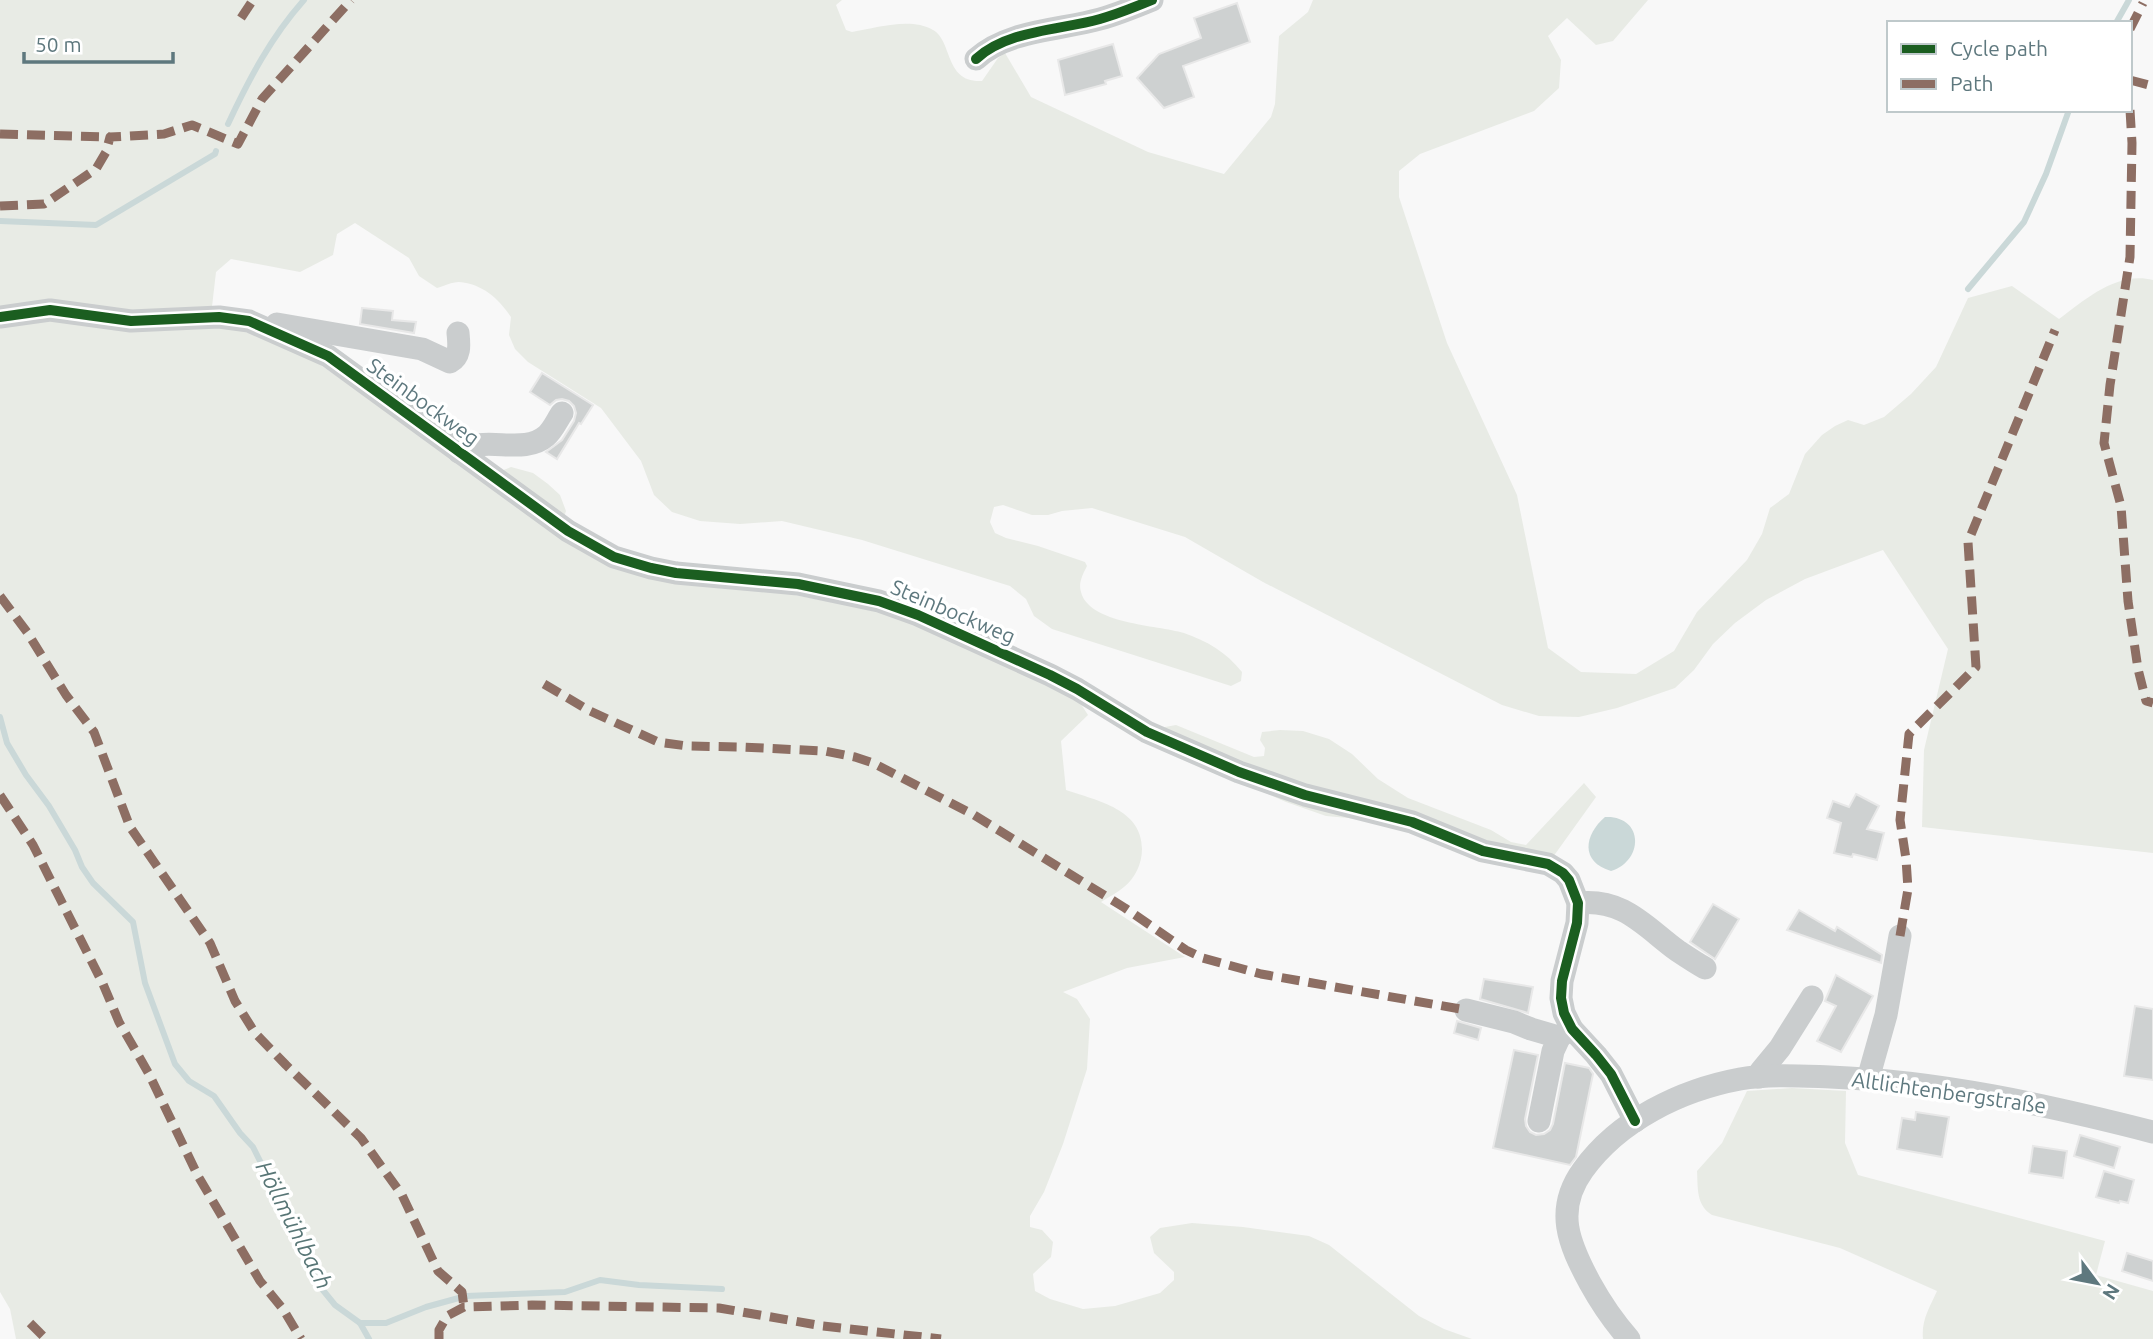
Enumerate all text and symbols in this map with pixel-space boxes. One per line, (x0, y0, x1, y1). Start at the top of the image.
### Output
scale bar (24, 21, 173, 65)
legend (1887, 21, 2132, 112)
text: 50 m (35, 32, 82, 56)
text: Cycle path (1950, 36, 2048, 60)
text: Path (1950, 71, 1993, 95)
street label: Steinbockweg (363, 352, 484, 450)
street label: Steinbockweg (888, 574, 1019, 648)
street label: Altlichtenbergstraße (1851, 1067, 2048, 1118)
water label: Höllmühlbach (251, 1157, 337, 1293)
north arrow (2062, 1248, 2132, 1318)
text: N (2098, 1280, 2125, 1304)

